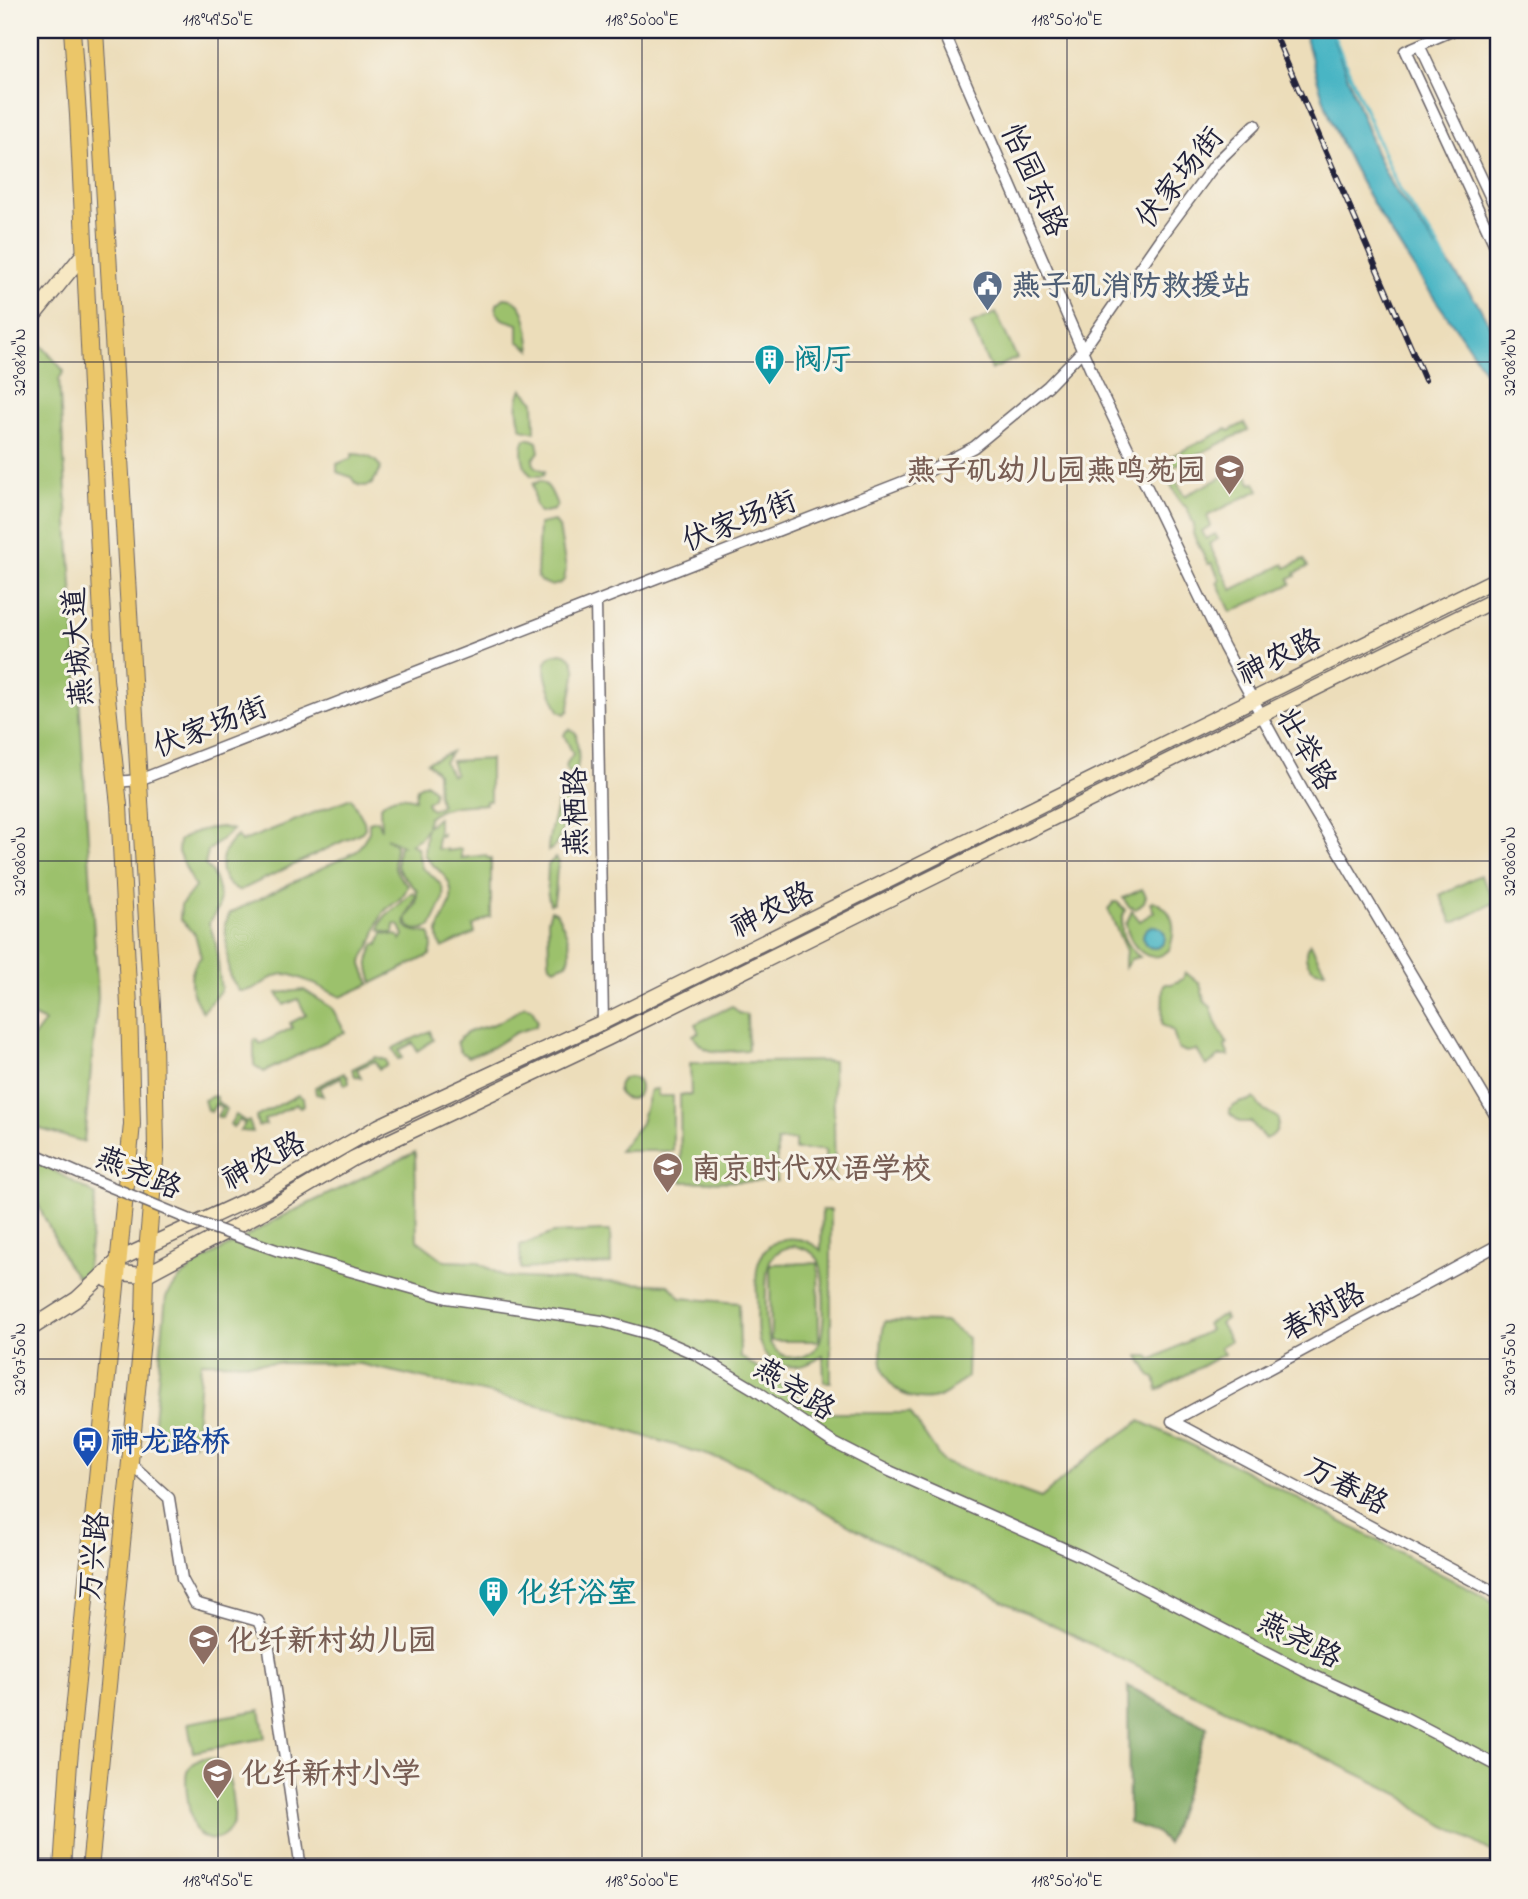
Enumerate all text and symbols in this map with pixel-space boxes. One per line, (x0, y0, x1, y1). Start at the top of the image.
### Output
text: 118°49'50"E (183, 8, 254, 34)
text: 118°50'00"E (605, 8, 679, 34)
text: 118°50'10"E (1031, 8, 1103, 34)
street label: 怡园东路 (988, 117, 1077, 245)
street label: 伏家场街 (1126, 118, 1236, 239)
place label: 燕子矶消防救援站 (1011, 266, 1251, 310)
public building icon: 燕子矶消防救援站 (971, 268, 1005, 312)
text: 32°08'10"N (8, 328, 34, 396)
text: 32°08'10"N (1498, 328, 1524, 396)
place label: 阀厅 (793, 340, 853, 384)
building icon: 阀厅 (753, 342, 787, 386)
place label: 燕子矶幼儿园燕鸣苑园 (906, 451, 1206, 495)
school or university icon: 燕子矶幼儿园燕鸣苑园 (1212, 453, 1246, 497)
street label: 伏家场街 (676, 481, 804, 565)
street label: 燕城大道 (54, 585, 106, 708)
street label: 神农路 (1230, 619, 1330, 698)
street label: 伏家场街 (147, 687, 275, 771)
street label: 壮举路 (1263, 701, 1346, 800)
street label: 燕栖路 (555, 767, 601, 857)
text: 32°08'00"N (8, 826, 34, 896)
text: 32°08'00"N (1498, 826, 1524, 896)
street label: 神农路 (723, 872, 823, 951)
street label: 神农路 (214, 1122, 314, 1203)
street label: 燕尧路 (88, 1137, 188, 1213)
place label: 南京时代双语学校 (691, 1149, 931, 1193)
school or university icon: 南京时代双语学校 (651, 1151, 685, 1195)
street label: 春树路 (1274, 1273, 1374, 1354)
text: 32°07'50"N (8, 1323, 34, 1395)
text: 32°07'50"N (1498, 1323, 1524, 1395)
street label: 燕尧路 (744, 1348, 843, 1433)
place label: 神龙路桥 (110, 1422, 230, 1466)
bus stop icon: 神龙路桥 (70, 1424, 104, 1468)
street label: 万春路 (1296, 1447, 1396, 1528)
street label: 万兴路 (69, 1509, 123, 1603)
place label: 化纤浴室 (517, 1573, 637, 1617)
building icon: 化纤浴室 (477, 1575, 511, 1619)
street label: 燕尧路 (1249, 1602, 1349, 1682)
place label: 化纤新村幼儿园 (227, 1621, 437, 1665)
school or university icon: 化纤新村幼儿园 (187, 1623, 221, 1667)
place label: 化纤新村小学 (241, 1754, 421, 1798)
school or university icon: 化纤新村小学 (201, 1756, 235, 1800)
text: 118°49'50"E (183, 1869, 254, 1895)
text: 118°50'00"E (605, 1869, 679, 1895)
text: 118°50'10"E (1031, 1869, 1103, 1895)

